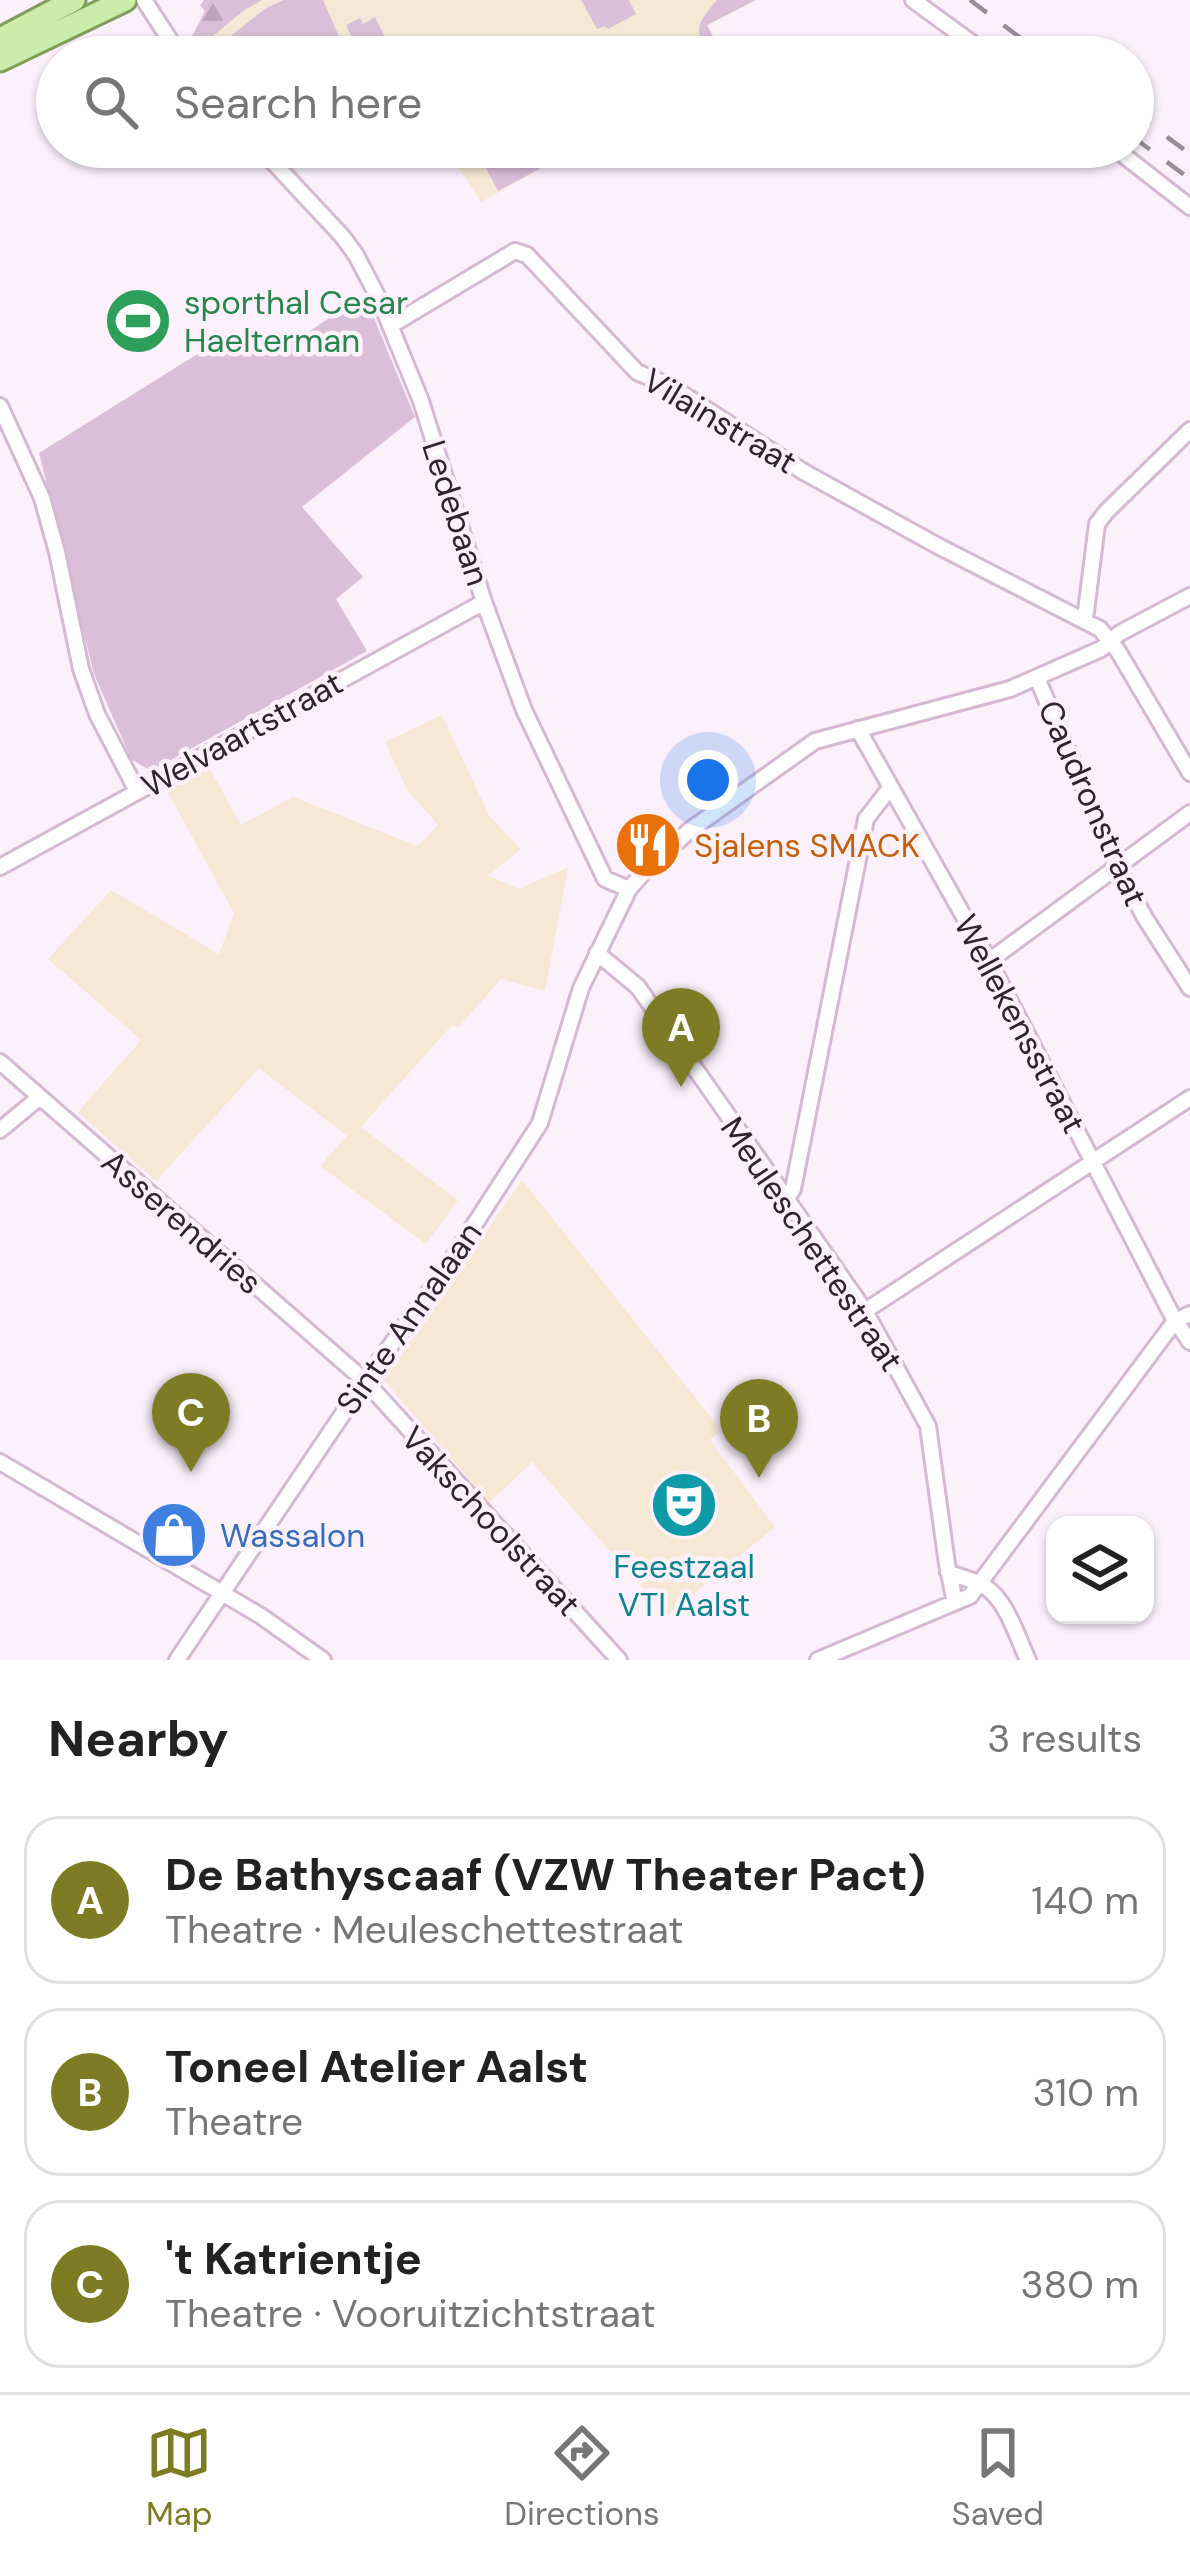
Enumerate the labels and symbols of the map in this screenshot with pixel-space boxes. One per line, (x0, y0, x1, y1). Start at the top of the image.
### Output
place label: sporthal Cesar Haelterman (184, 281, 408, 362)
sports icon: sporthal Cesar Haelterman (103, 286, 173, 356)
street label: Vilainstraat (635, 358, 805, 484)
street label: Ledebaan (412, 435, 500, 591)
street label: Welvaartstraat (134, 661, 350, 807)
street label: Caudronstraat (1028, 693, 1158, 913)
your location (678, 750, 738, 810)
restaurant icon: Sjalens SMACK (613, 810, 683, 880)
place label: Sjalens SMACK (694, 824, 920, 867)
street label: Wellekensstraat (944, 907, 1096, 1141)
pin: A (642, 988, 720, 1087)
street label: Meuleschettestraat (711, 1109, 913, 1379)
street label: Asserendries (93, 1140, 271, 1304)
street label: Sinte Annalaan (327, 1213, 491, 1423)
pin: C (152, 1373, 230, 1472)
pin: B (720, 1379, 798, 1478)
street label: Vakschoolstraat (392, 1417, 590, 1625)
theatre icon: Feestzaal VTI Aalst (649, 1470, 719, 1540)
shop icon: Wassalon (139, 1500, 209, 1570)
place label: Wassalon (220, 1514, 365, 1557)
place label: Feestzaal VTI Aalst (613, 1545, 755, 1626)

